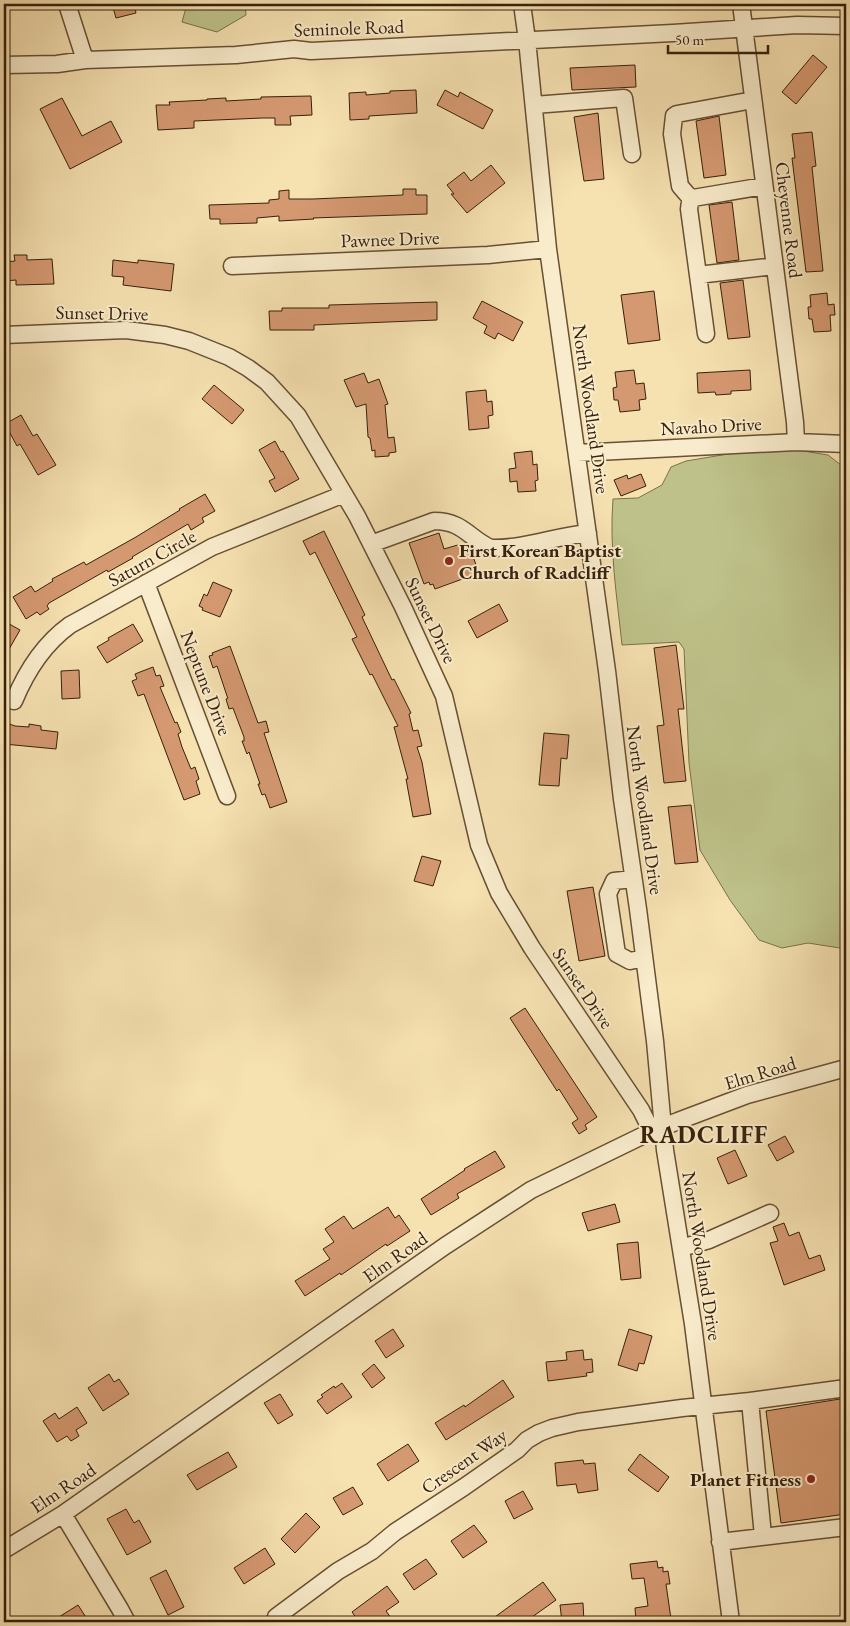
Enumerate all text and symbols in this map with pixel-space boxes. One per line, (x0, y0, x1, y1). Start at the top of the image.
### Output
street label: Seminole Road (293, 14, 405, 42)
scale bar (668, 22, 768, 54)
text: 50 m (675, 30, 704, 49)
street label: Cheyenne Road (769, 160, 809, 280)
street label: Pawnee Drive (340, 225, 440, 253)
street label: Sunset Drive (55, 300, 149, 326)
street label: North Woodland Drive (567, 323, 615, 495)
street label: Navaho Drive (660, 411, 762, 441)
street label: Saturn Circle (104, 524, 200, 592)
place label: First Korean Baptist Church of Radcliff (459, 538, 621, 585)
marker: First Korean Baptist Church of Radcliff (443, 555, 455, 567)
street label: Sunset Drive (399, 573, 463, 667)
street label: Neptune Drive (175, 627, 237, 739)
street label: North Woodland Drive (621, 724, 669, 896)
street label: Sunset Drive (547, 943, 619, 1033)
street label: Elm Road (721, 1050, 799, 1096)
district label: RADCLIFF (640, 1119, 768, 1150)
street label: North Woodland Drive (676, 1170, 728, 1342)
street label: Elm Road (358, 1225, 433, 1288)
street label: Crescent Way (416, 1422, 512, 1500)
street label: Elm Road (25, 1457, 101, 1519)
place label: Planet Fitness (690, 1467, 801, 1492)
marker: Planet Fitness (805, 1473, 817, 1485)

